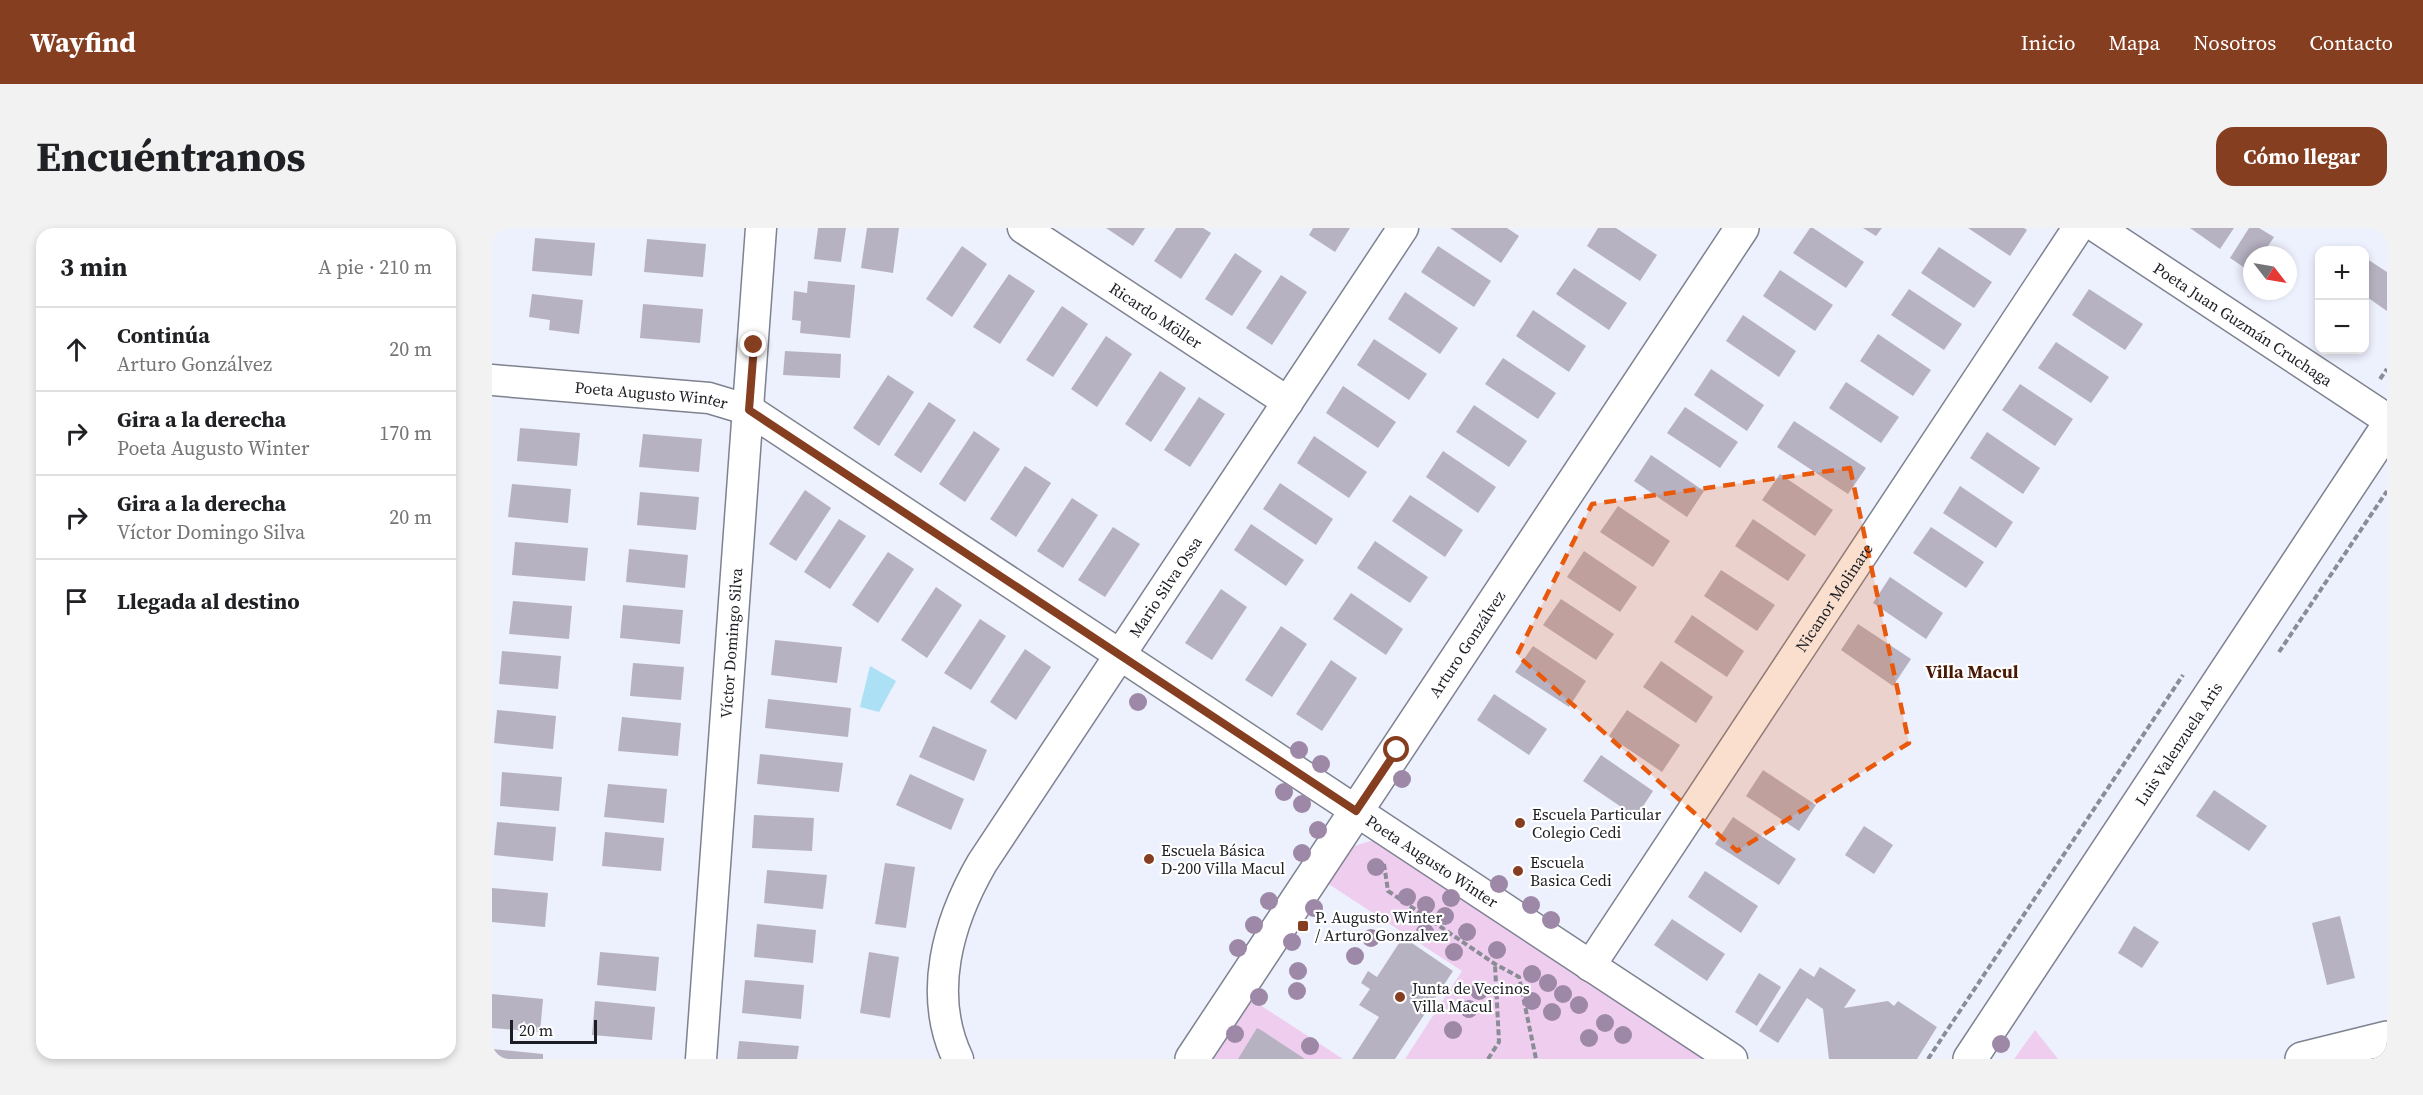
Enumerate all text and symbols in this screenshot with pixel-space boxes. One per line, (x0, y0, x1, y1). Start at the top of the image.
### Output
text: Wayfind (30, 23, 136, 61)
text: Inicio (2021, 28, 2075, 57)
text: Mapa (2108, 28, 2160, 57)
text: Nosotros (2193, 28, 2276, 57)
text: Contacto (2309, 28, 2393, 57)
text: Encuéntranos (36, 127, 306, 185)
button: Cómo llegar (2216, 127, 2387, 186)
north arrow (2243, 246, 2297, 300)
map controls (2315, 246, 2369, 354)
button: + (2315, 246, 2369, 300)
text: 3 min (60, 249, 127, 285)
text: A pie · 210 m (318, 253, 432, 281)
street label: Poeta Juan Guzmán Cruchaga (2149, 257, 2338, 392)
street label: Ricardo Möller (1105, 277, 1207, 354)
button: − (2315, 300, 2369, 354)
text: Continúa (117, 320, 210, 350)
route end (740, 331, 766, 357)
icon: ahead (60, 333, 93, 366)
text: 20 m (389, 335, 432, 363)
text: Arturo Gonzálvez (117, 350, 272, 378)
street label: Poeta Augusto Winter (574, 376, 731, 414)
text: Gira a la derecha (117, 404, 286, 434)
icon: right (60, 417, 93, 450)
text: 170 m (379, 419, 432, 447)
text: Poeta Augusto Winter (117, 434, 309, 462)
text: Gira a la derecha (117, 488, 286, 518)
icon: right (60, 501, 93, 534)
text: 20 m (389, 503, 432, 531)
text: Víctor Domingo Silva (117, 518, 305, 546)
street label: Mario Silva Ossa (1124, 531, 1207, 642)
street label: Nicanor Molinare (1790, 539, 1878, 656)
street label: Víctor Domingo Silva (715, 566, 747, 719)
icon: arrive (60, 585, 93, 618)
text: Llegada al destino (117, 586, 300, 616)
street label: Arturo Gonzálvez (1423, 586, 1510, 702)
district label: Villa Macul (1926, 659, 2019, 684)
street label: Luis Valenzuela Aris (2130, 678, 2227, 810)
route start (1383, 736, 1409, 762)
place label: Escuela Particular Colegio Cedi (1532, 803, 1661, 843)
street label: Poeta Augusto Winter (1362, 809, 1503, 913)
marker: Escuela Particular Colegio Cedi (1513, 816, 1527, 830)
place label: Escuela Básica D-200 Villa Macul (1161, 839, 1285, 879)
place label: Escuela Basica Cedi (1530, 851, 1612, 891)
marker: Escuela Básica D-200 Villa Macul (1142, 852, 1156, 866)
marker: Escuela Basica Cedi (1511, 864, 1525, 878)
place label: P. Augusto Winter / Arturo Gonzalvez (1315, 906, 1448, 946)
marker: P. Augusto Winter / Arturo Gonzalvez (1296, 919, 1310, 933)
place label: Junta de Vecinos Villa Macul (1411, 977, 1530, 1017)
marker: Junta de Vecinos Villa Macul (1393, 990, 1407, 1004)
scale bar (510, 1017, 597, 1044)
text: 20 m (519, 1019, 553, 1041)

